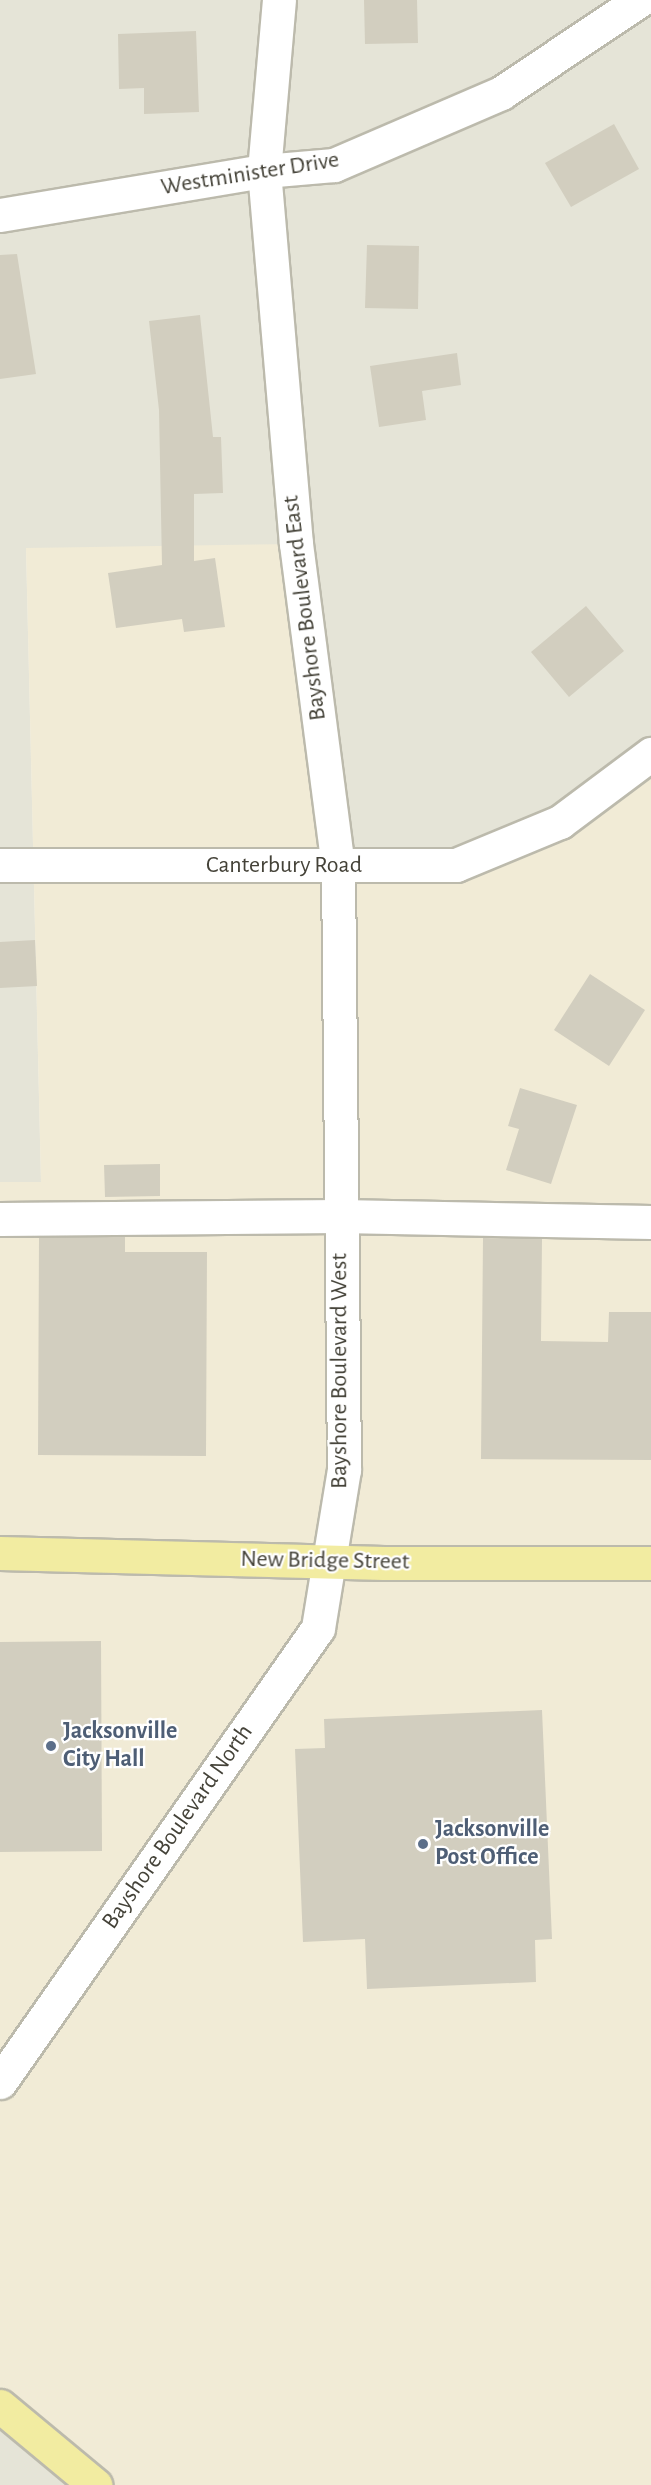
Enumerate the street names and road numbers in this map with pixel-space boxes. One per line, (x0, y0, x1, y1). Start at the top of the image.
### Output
street label: Westminister Drive (159, 146, 341, 202)
street label: Bayshore Boulevard East (277, 494, 333, 722)
street label: Canterbury Road (206, 852, 362, 880)
street label: Bayshore Boulevard West (326, 1253, 354, 1489)
street label: New Bridge Street (240, 1545, 410, 1577)
street label: Bayshore Boulevard North (96, 1719, 260, 1935)

